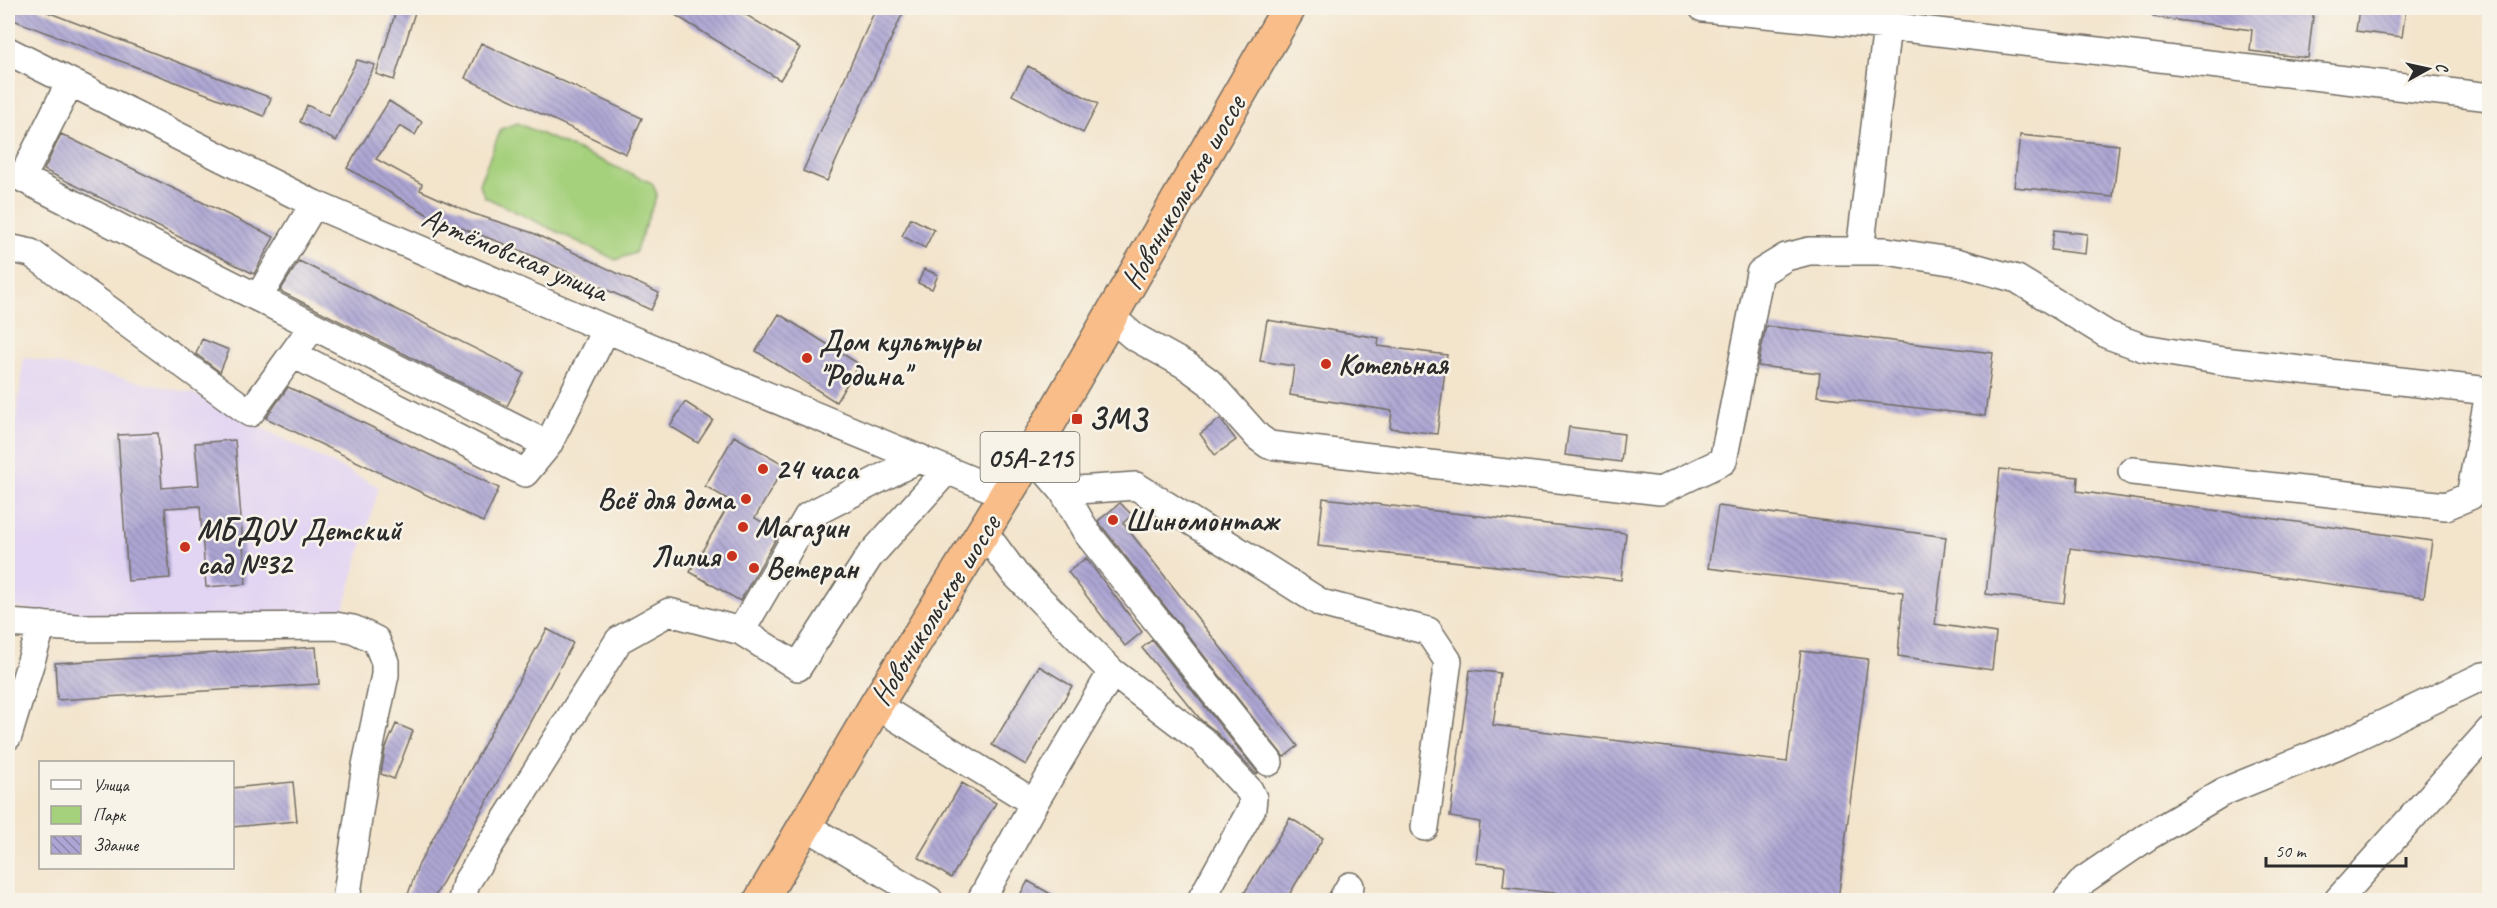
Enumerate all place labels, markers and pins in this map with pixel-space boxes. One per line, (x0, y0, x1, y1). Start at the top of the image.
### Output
place label: Дом культуры "Родина" (819, 322, 982, 394)
place label: Котельная (1338, 345, 1450, 383)
marker: Дом культуры "Родина" (800, 351, 814, 365)
marker: Котельная (1319, 357, 1333, 371)
place label: ЗМЗ (1089, 400, 1149, 438)
marker: ЗМЗ (1070, 412, 1084, 426)
place label: 24 часа (775, 450, 860, 488)
marker: 24 часа (756, 462, 770, 476)
place label: Всё для дома (598, 480, 737, 518)
marker: Всё для дома (739, 492, 753, 506)
place label: Шиномонтаж (1125, 501, 1282, 539)
place label: Магазин (755, 508, 851, 547)
place label: МБДОУ Детский сад №32 (197, 511, 403, 583)
marker: Шиномонтаж (1106, 513, 1120, 527)
marker: Магазин (736, 520, 750, 534)
place label: Лилия (650, 537, 722, 575)
marker: МБДОУ Детский сад №32 (178, 540, 192, 554)
marker: Лилия (725, 549, 739, 563)
place label: Ветеран (766, 549, 860, 587)
marker: Ветеран (747, 561, 761, 575)

